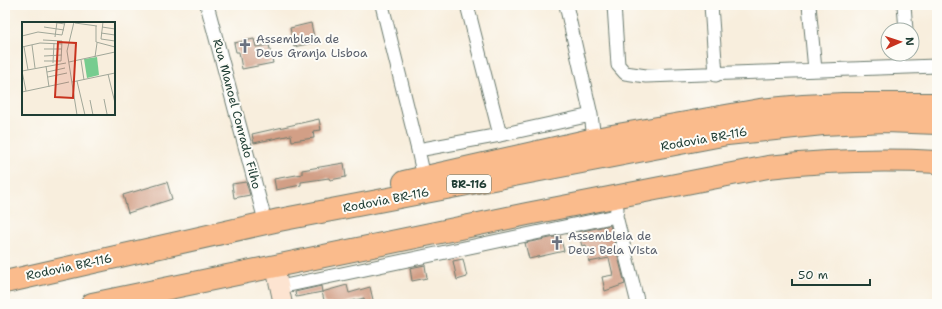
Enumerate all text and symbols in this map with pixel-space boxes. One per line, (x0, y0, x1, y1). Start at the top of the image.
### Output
inset map (22, 22, 115, 115)
north arrow (880, 22, 920, 62)
place label: Assembleia de Deus Granja Lisboa (256, 31, 368, 61)
street label: Rua Manoel Conrado Filho (209, 37, 265, 191)
text: N (902, 37, 917, 47)
church icon: Assembleia de Deus Granja Lisboa (237, 38, 253, 54)
street label: Rodovia BR-116 (659, 124, 749, 154)
road number: BR-116 (447, 175, 491, 193)
street label: Rodovia BR-116 (341, 184, 431, 216)
place label: Assembleia de Deus Bela Vista (568, 228, 658, 258)
church icon: Assembleia de Deus Bela Vista (549, 235, 565, 251)
street label: Rodovia BR-116 (25, 250, 113, 284)
scale bar (792, 261, 870, 287)
text: 50 m (798, 267, 828, 283)

